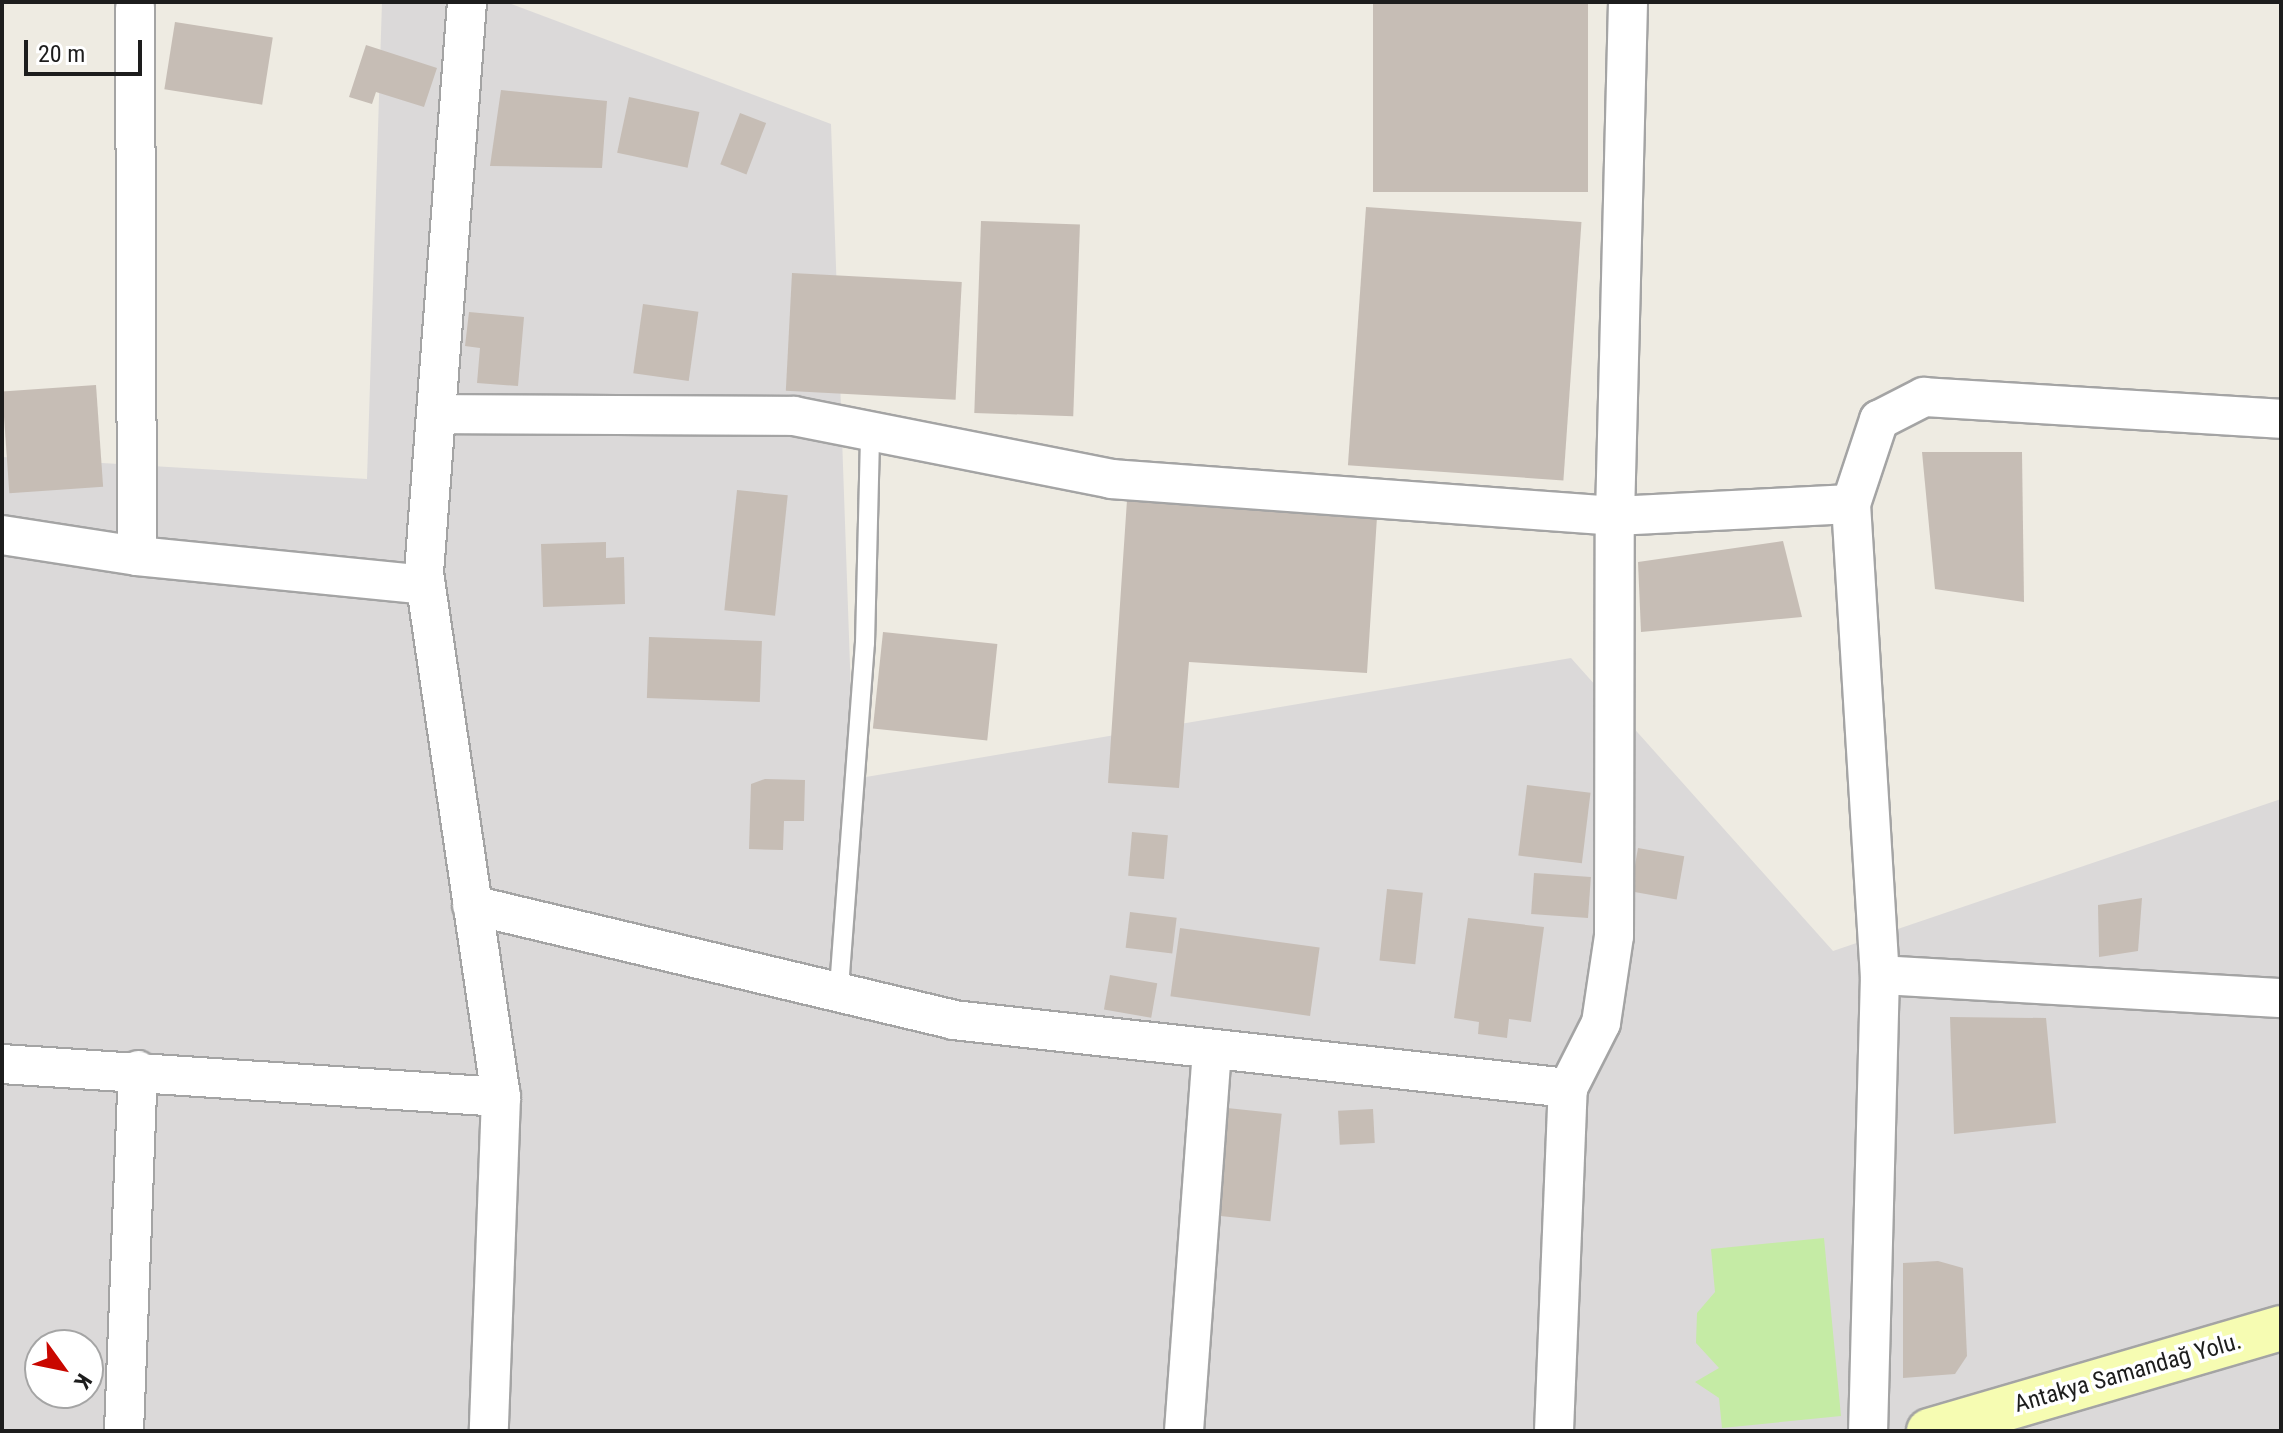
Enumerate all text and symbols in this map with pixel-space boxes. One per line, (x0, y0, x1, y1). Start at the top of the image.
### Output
scale bar (28, 24, 146, 74)
text: 20 m (38, 40, 85, 68)
street label: Antakya Samandağ Yolu. (2011, 1327, 2245, 1419)
north arrow (24, 1329, 104, 1409)
text: K (69, 1369, 97, 1393)

